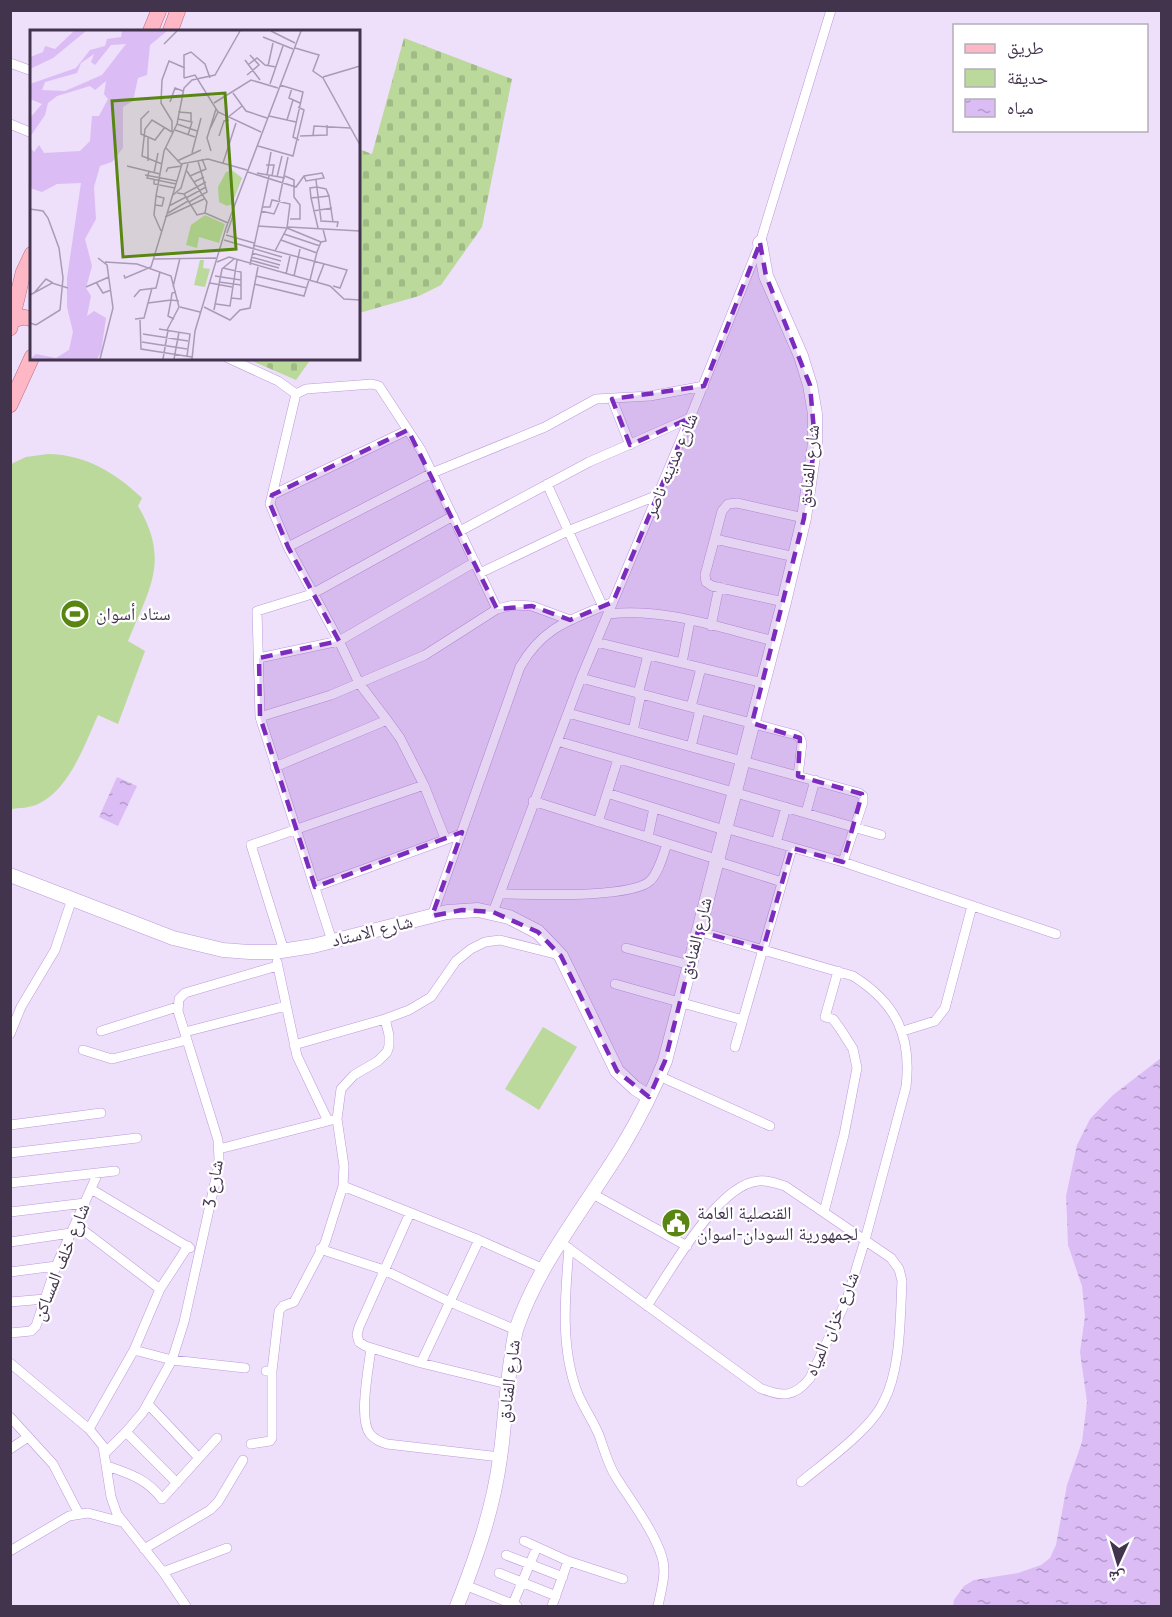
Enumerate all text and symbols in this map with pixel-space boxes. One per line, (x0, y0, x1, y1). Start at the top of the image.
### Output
legend (953, 24, 1148, 132)
inset map (30, 30, 360, 360)
text: طريق (1007, 36, 1044, 59)
text: حديقة (1007, 66, 1048, 89)
text: مياه (1007, 96, 1034, 119)
street label: شارع مدينه ناصر (638, 409, 703, 521)
street label: شارع الفنادق (793, 423, 824, 508)
sports icon: ستاد أسوان (59, 598, 91, 630)
place label: ستاد أسوان (96, 602, 171, 625)
street label: شارع الفنادق (674, 895, 717, 981)
street label: شارع الاستاد (329, 909, 415, 952)
street label: شارع 3 (197, 1158, 228, 1210)
street label: شارع خلف المساكن (27, 1200, 95, 1324)
place label: القنصلية العامة لجمهورية السودان-اسوان (697, 1201, 858, 1245)
public building icon: القنصلية العامة لجمهورية السودان-اسوان (660, 1207, 692, 1239)
street label: شارع خزان المياه (799, 1268, 864, 1380)
street label: شارع الفنادق (492, 1338, 525, 1424)
north arrow (1088, 1533, 1148, 1593)
text: ش (1108, 1567, 1126, 1589)

